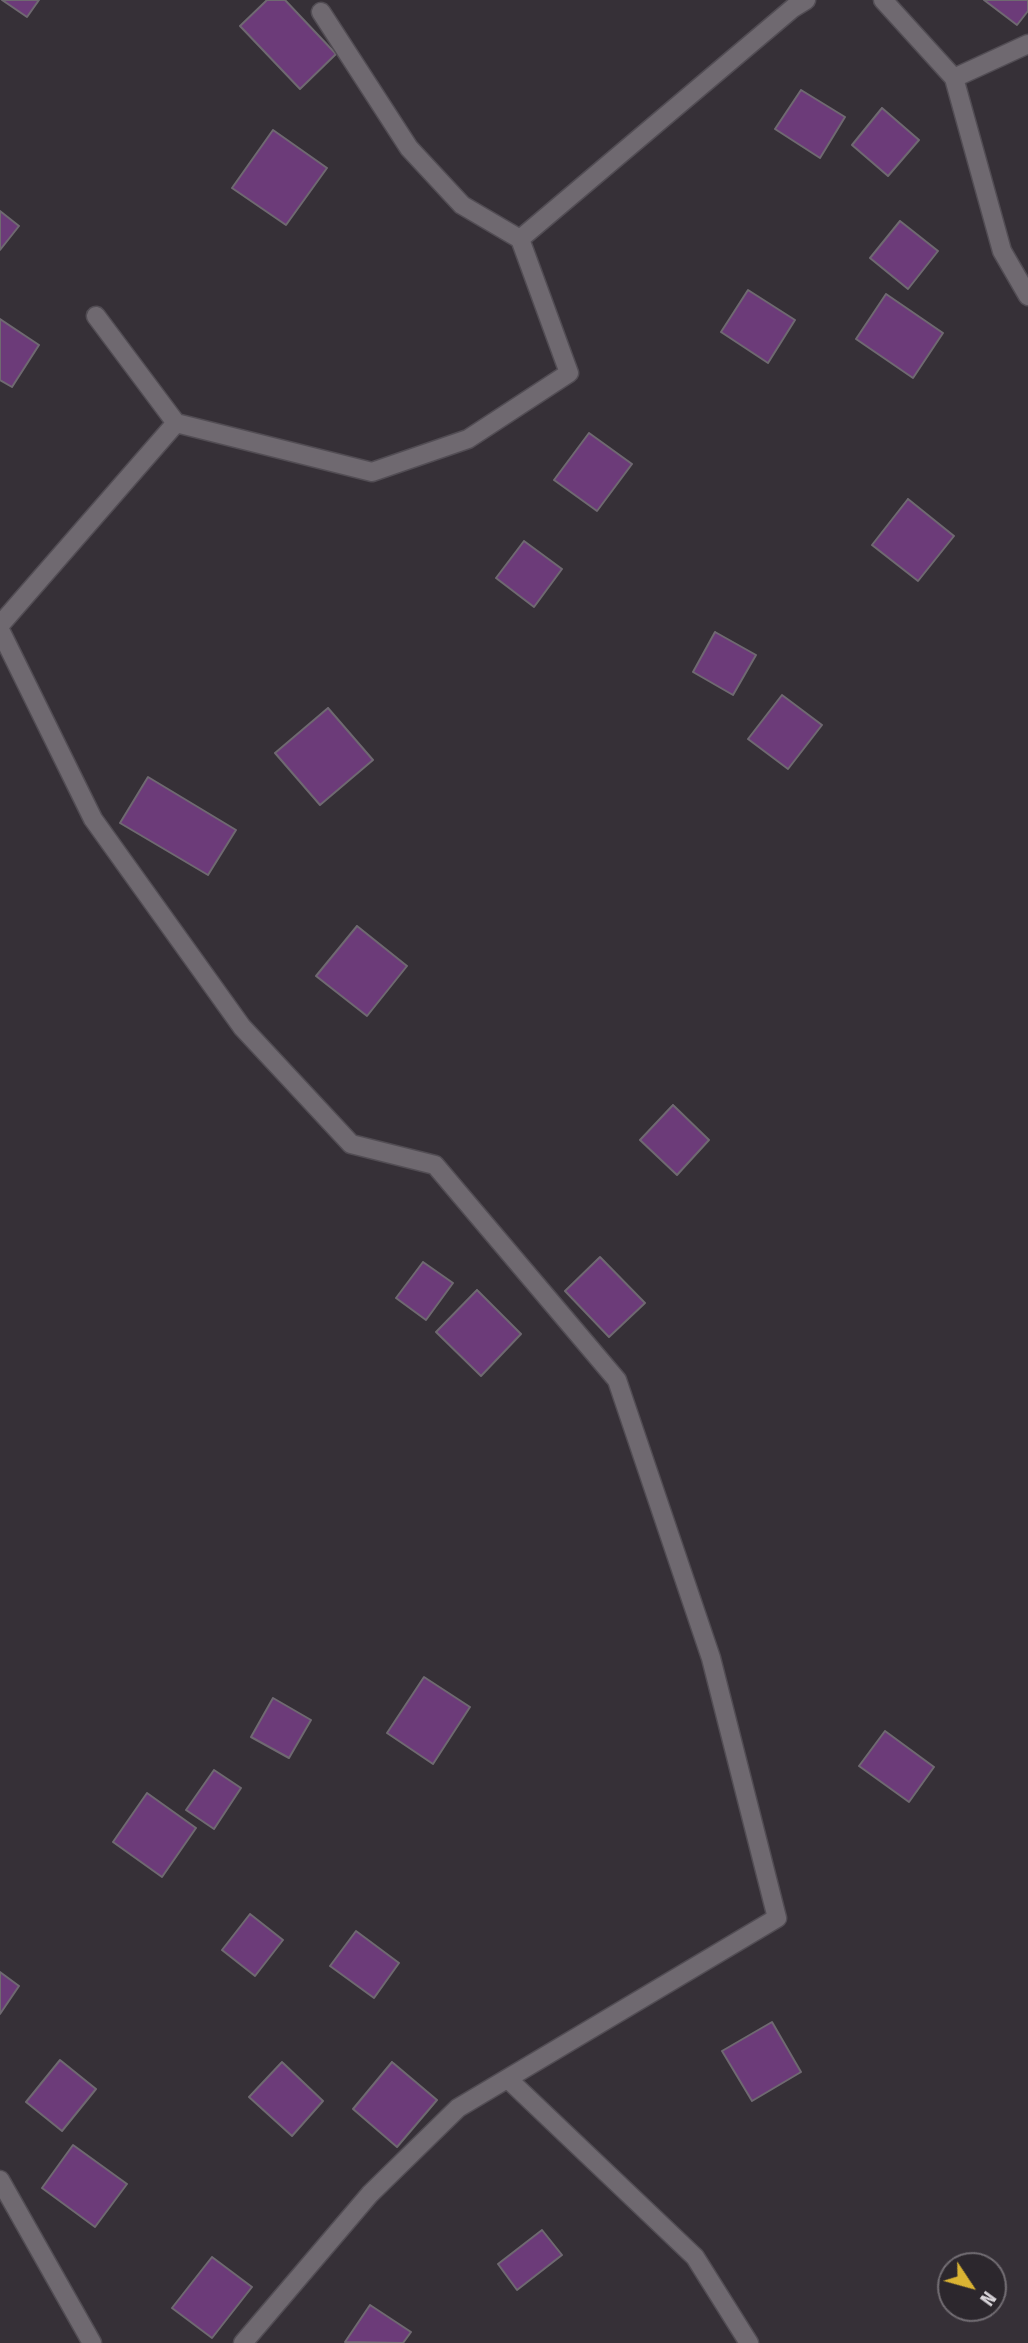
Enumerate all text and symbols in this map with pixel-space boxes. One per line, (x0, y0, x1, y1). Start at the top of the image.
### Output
north arrow (937, 2252, 1007, 2322)
text: N (975, 2287, 1000, 2310)

